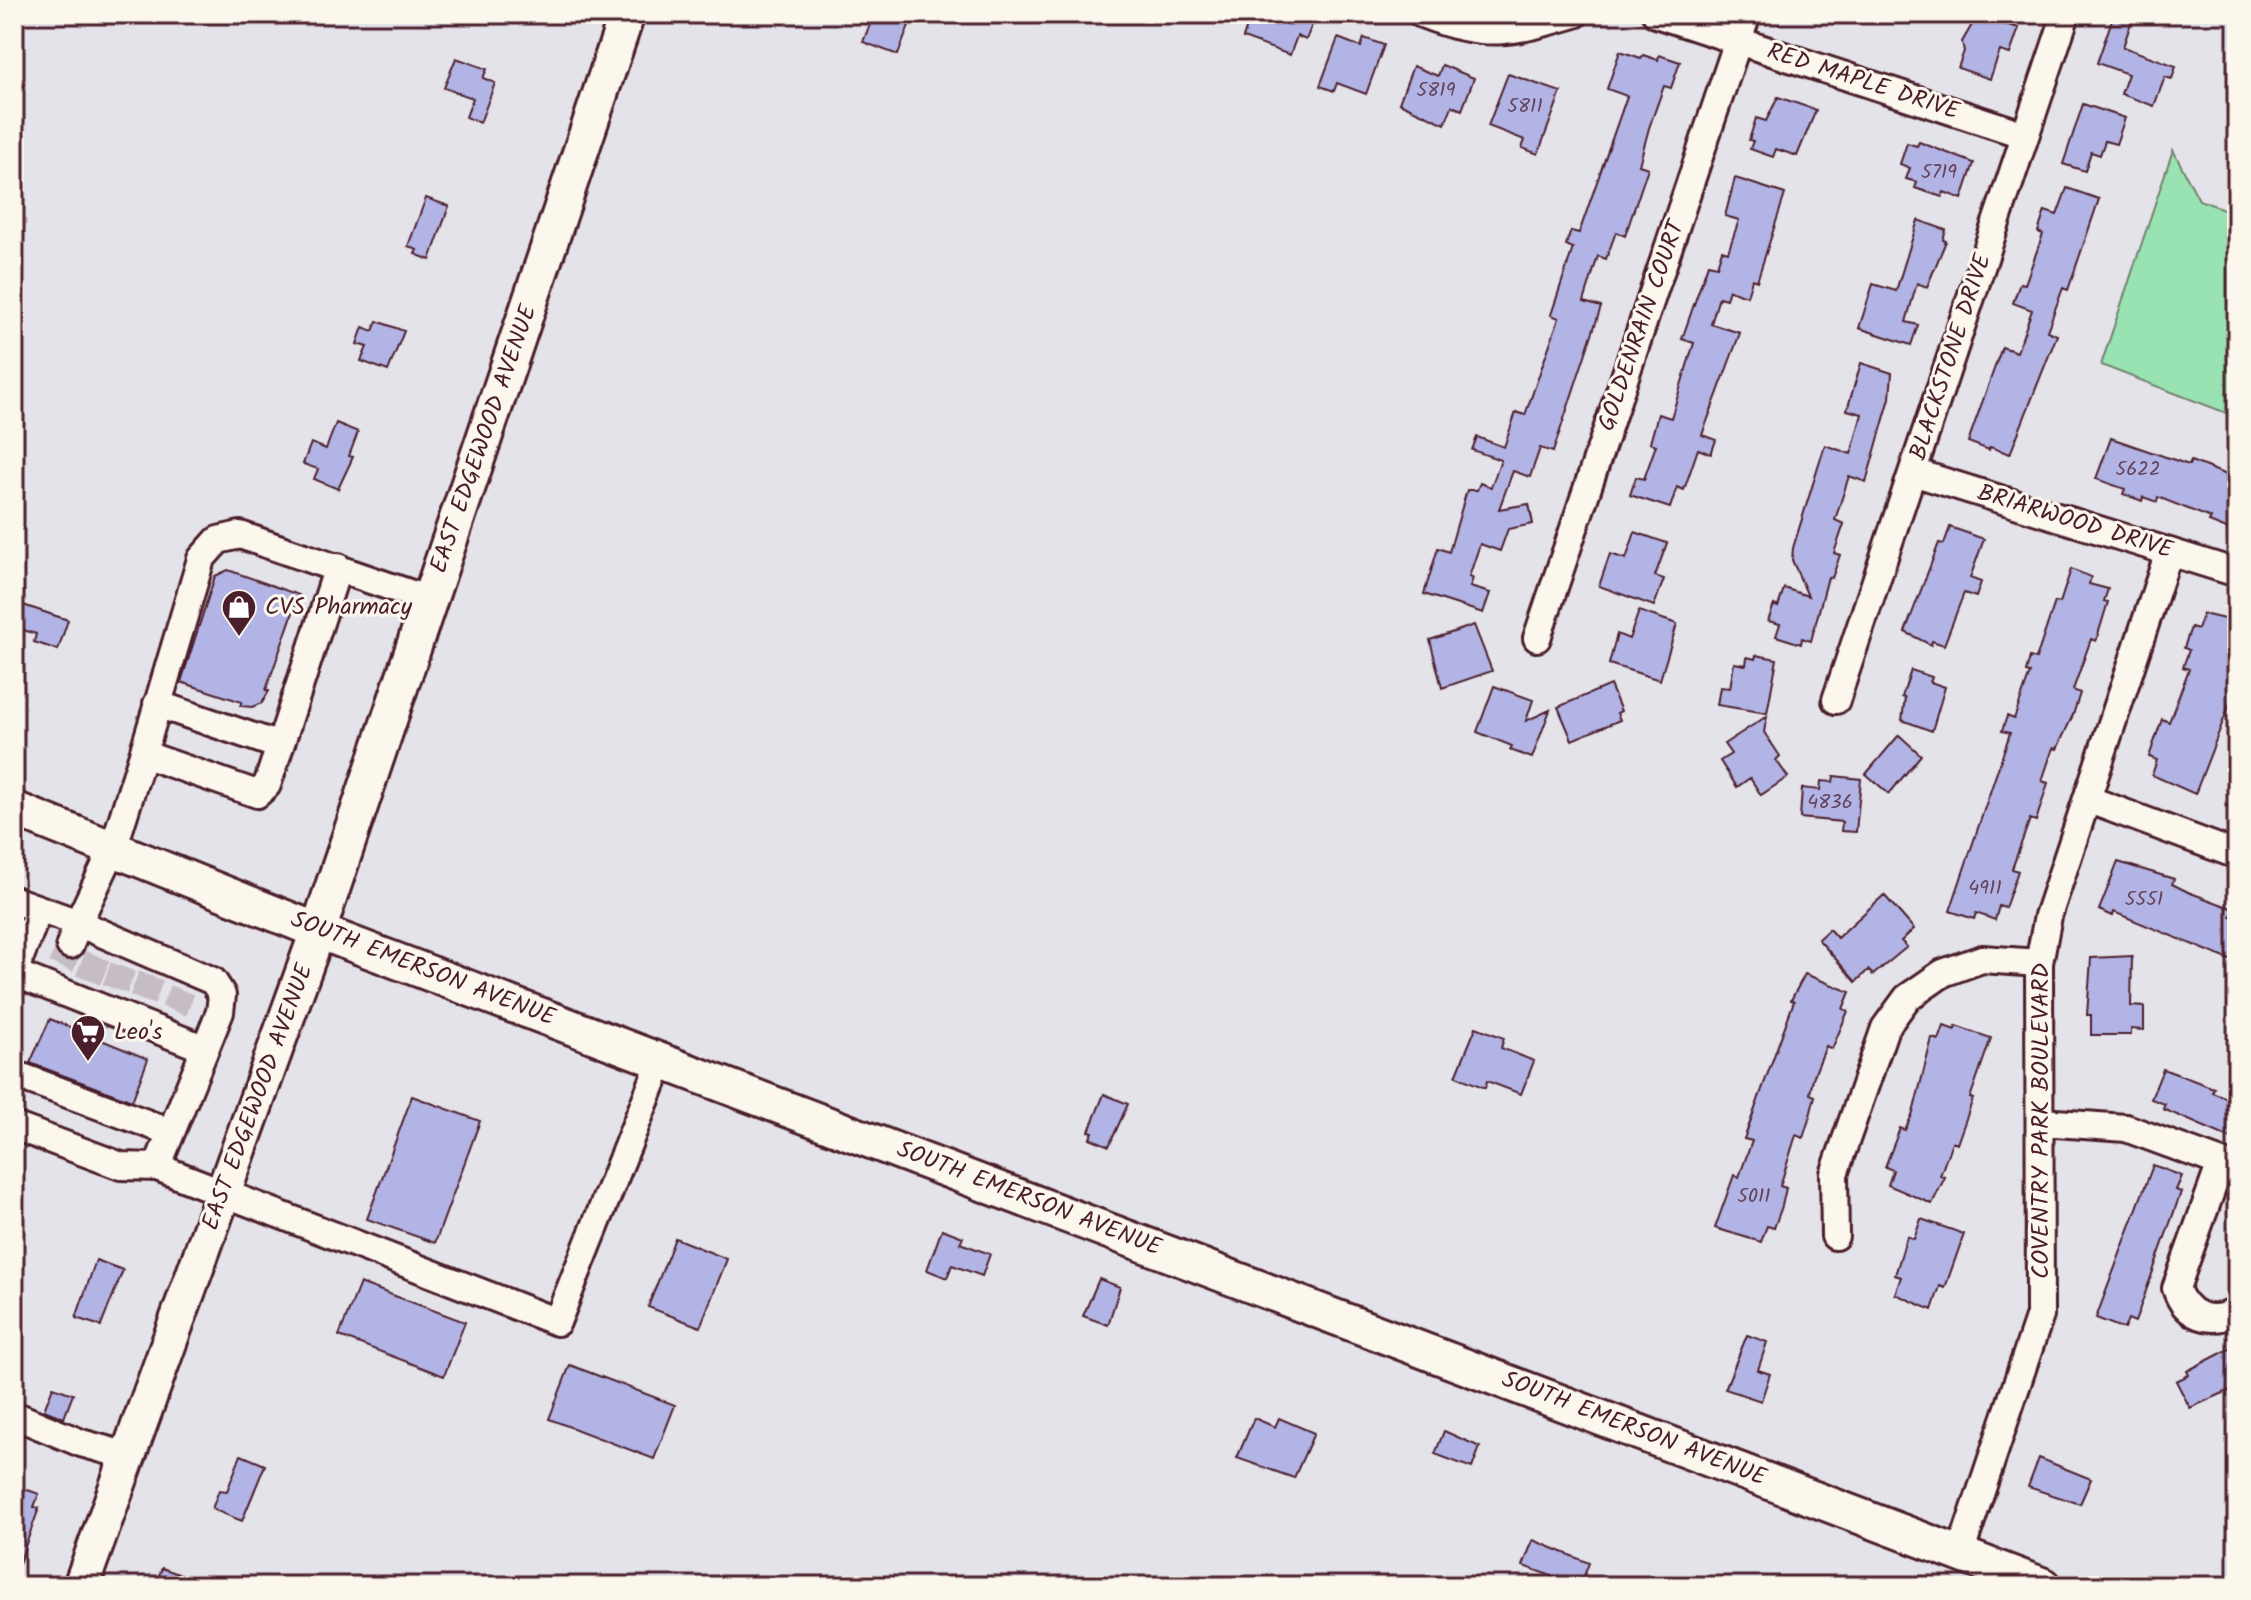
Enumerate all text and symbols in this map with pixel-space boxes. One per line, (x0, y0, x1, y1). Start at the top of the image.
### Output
street label: RED MAPLE DRIVE (1762, 33, 1965, 132)
house number: 5819 (1417, 75, 1456, 107)
house number: 5811 (1507, 91, 1543, 123)
house number: 5719 (1921, 157, 1957, 189)
street label: GOLDENRAIN COURT (1588, 213, 1697, 437)
street label: BLACKSTONE DRIVE (1899, 248, 2003, 466)
street label: EAST EDGEWOOD AVENUE (420, 299, 549, 578)
house number: 5622 (2115, 454, 2161, 486)
street label: BRIARWOOD DRIVE (1973, 474, 2178, 571)
shop icon: CVS Pharmacy (220, 588, 258, 638)
place label: CVS Pharmacy (265, 588, 413, 627)
house number: 4836 (1807, 787, 1853, 819)
house number: 4911 (1968, 873, 2002, 905)
house number: 5551 (2125, 884, 2163, 916)
street label: SOUTH EMERSON AVENUE (285, 900, 562, 1038)
street label: EAST EDGEWOOD AVENUE (192, 957, 325, 1236)
street label: COVENTRY PARK BOULEVARD (2022, 963, 2061, 1279)
supermarket icon: Leo's (69, 1013, 107, 1063)
place label: Leo's (114, 1013, 162, 1052)
street label: SOUTH EMERSON AVENUE (891, 1130, 1168, 1268)
house number: 5011 (1737, 1181, 1771, 1213)
street label: SOUTH EMERSON AVENUE (1496, 1360, 1773, 1498)

